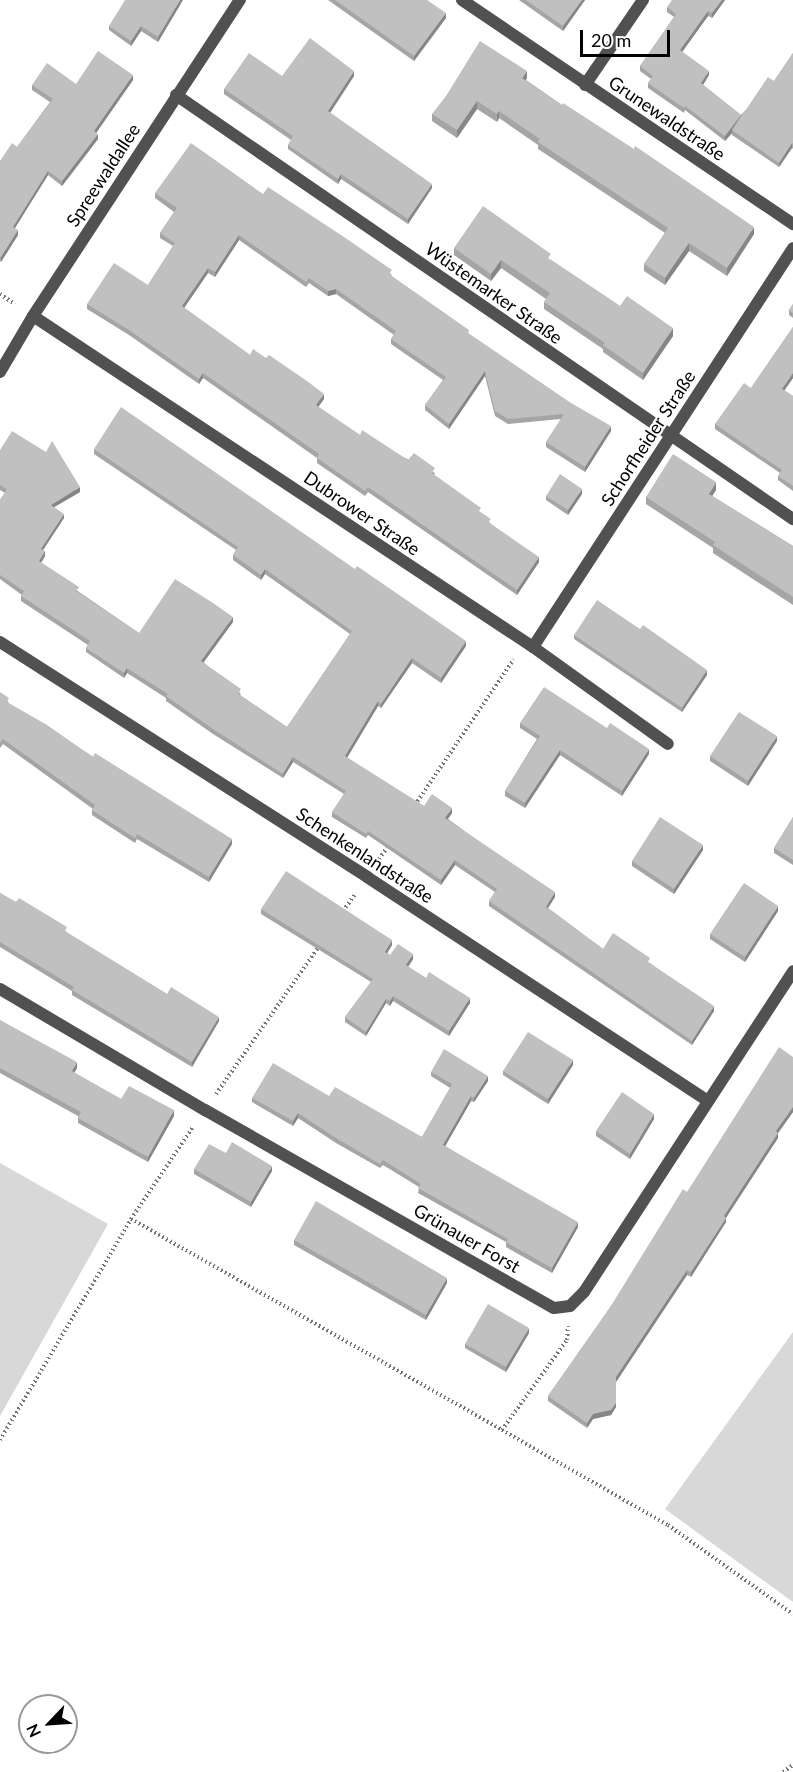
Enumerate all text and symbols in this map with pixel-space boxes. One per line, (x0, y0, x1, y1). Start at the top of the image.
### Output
scale bar (583, 18, 673, 56)
text: 20 m (591, 29, 631, 51)
street label: Grunewaldstraße (605, 71, 729, 165)
street label: Spreewaldallee (62, 119, 144, 231)
street label: Wüstemarker Straße (421, 238, 567, 348)
street label: Schorfheider Straße (596, 366, 700, 510)
street label: Dubrower Straße (300, 466, 424, 560)
street label: Schenkenlandstraße (292, 803, 438, 907)
street label: Grünauer Forst (410, 1199, 524, 1277)
north arrow (18, 1694, 78, 1754)
text: N (22, 1721, 44, 1741)

